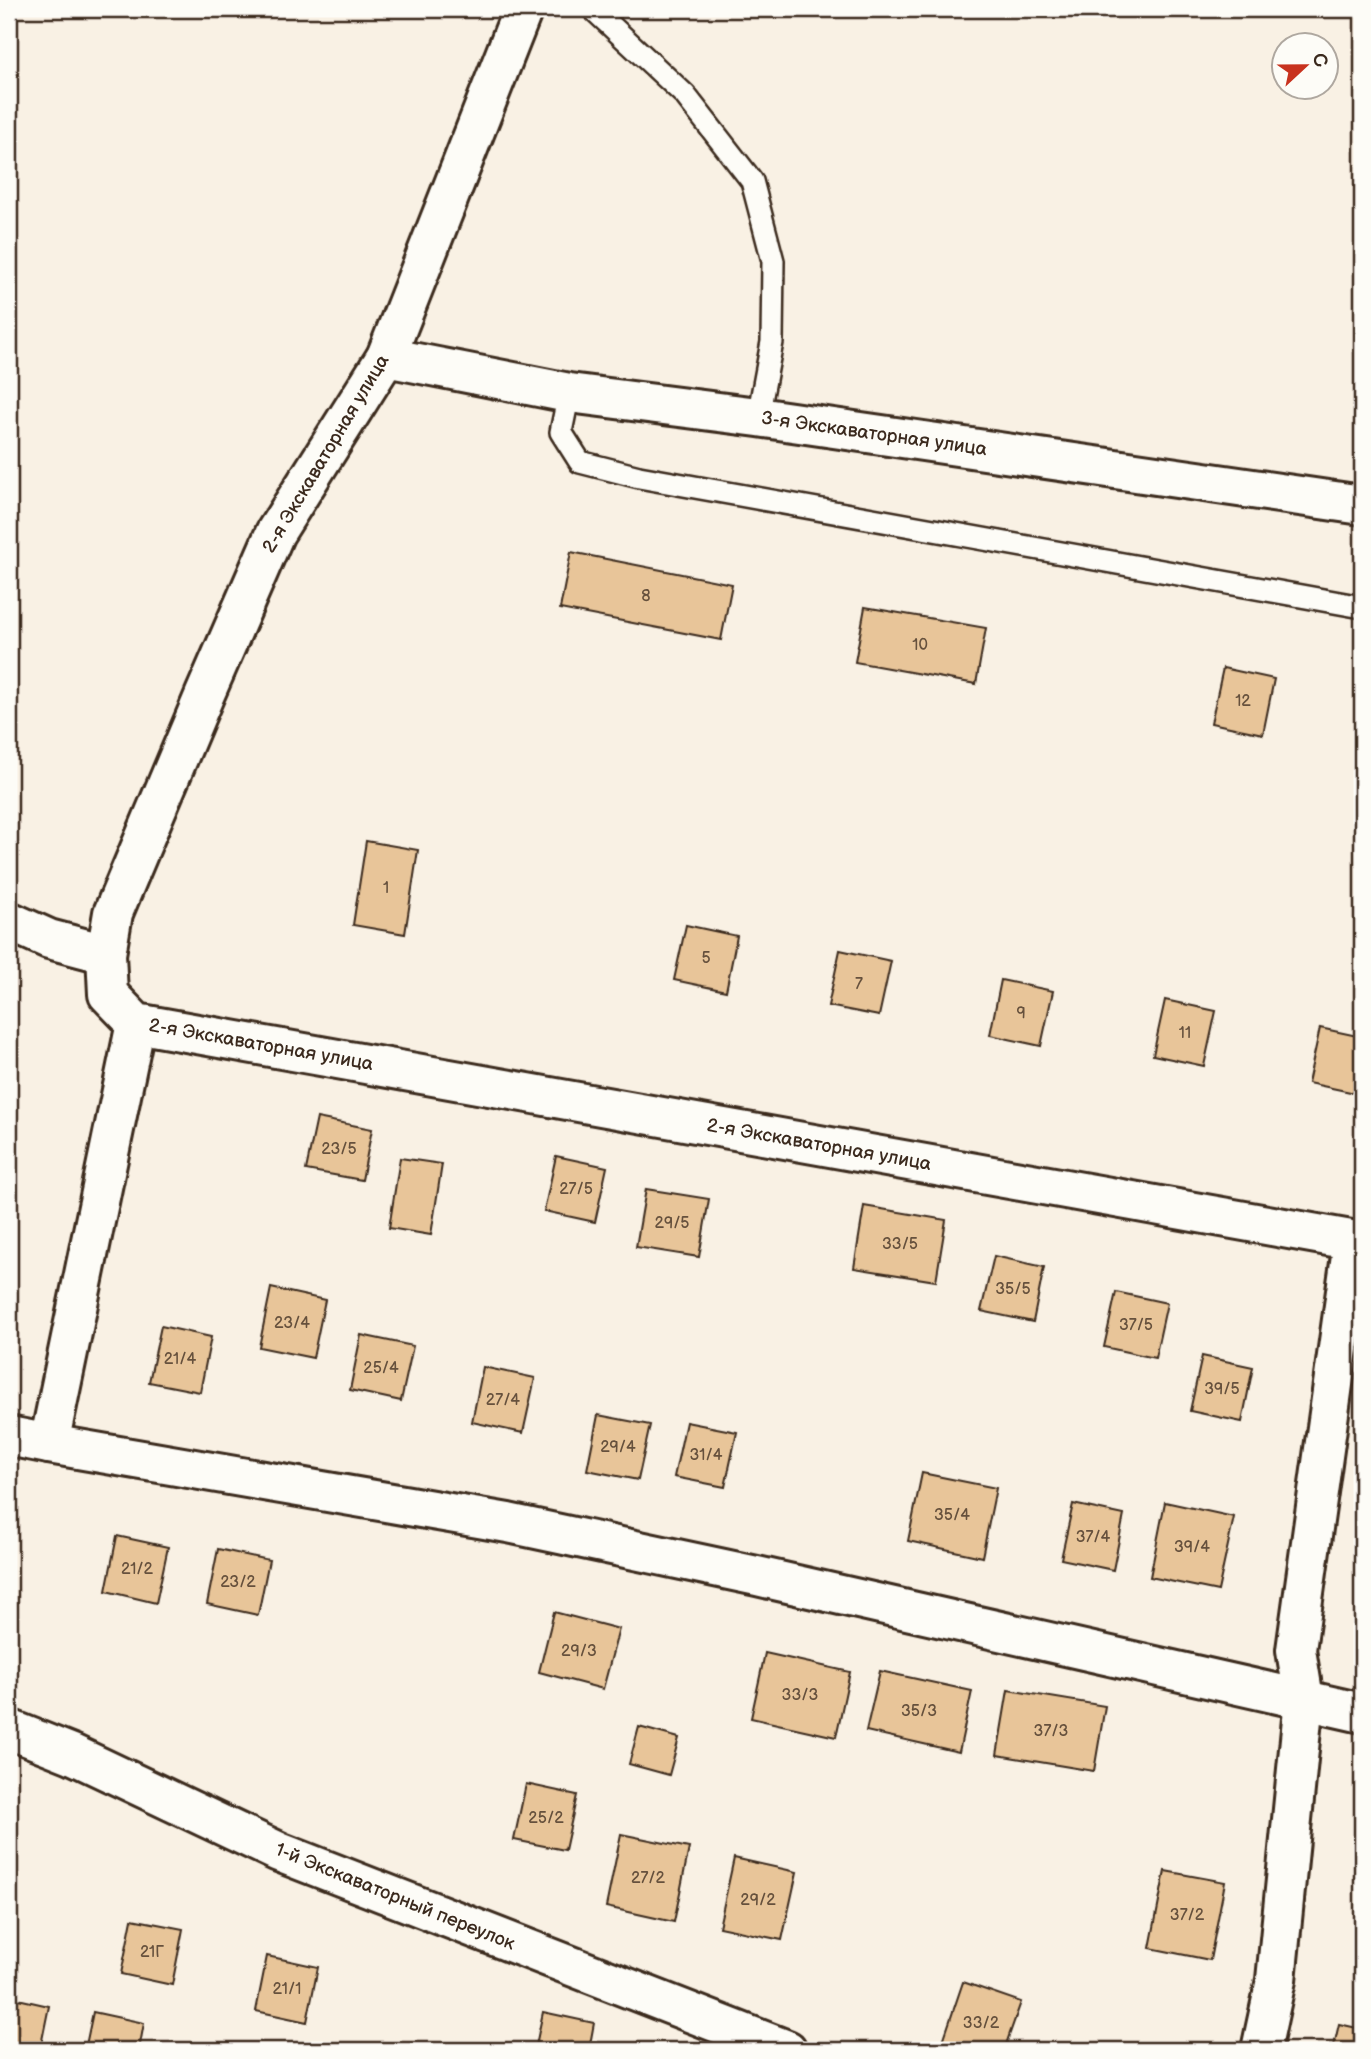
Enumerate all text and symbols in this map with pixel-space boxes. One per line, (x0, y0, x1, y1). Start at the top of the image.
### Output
north arrow (1270, 32, 1340, 102)
text: С (1306, 50, 1333, 71)
street label: 2-я Экскаваторная улица (258, 351, 394, 557)
street label: 3-я Экскаваторная улица (760, 407, 988, 461)
house number: 8 (641, 587, 651, 606)
house number: 10 (912, 636, 928, 655)
house number: 12 (1235, 692, 1251, 711)
house number: 1 (383, 879, 389, 898)
house number: 5 (701, 949, 711, 968)
house number: 7 (855, 975, 863, 994)
house number: 9 (1016, 1004, 1026, 1023)
street label: 2-я Экскаваторная улица (147, 1014, 375, 1076)
house number: 11 (1179, 1024, 1191, 1043)
street label: 2-я Экскаваторная улица (705, 1114, 933, 1176)
house number: 23/5 (321, 1140, 357, 1159)
house number: 27/5 (559, 1180, 593, 1199)
house number: 29/5 (654, 1214, 690, 1233)
house number: 33/5 (882, 1235, 918, 1254)
house number: 35/5 (995, 1280, 1031, 1299)
house number: 23/4 (274, 1314, 310, 1333)
house number: 37/5 (1119, 1316, 1153, 1335)
house number: 21/4 (164, 1350, 196, 1369)
house number: 25/4 (363, 1359, 399, 1378)
house number: 39/5 (1204, 1380, 1240, 1399)
house number: 27/4 (486, 1391, 520, 1410)
house number: 29/4 (600, 1438, 636, 1457)
house number: 31/4 (689, 1446, 723, 1465)
house number: 35/4 (934, 1506, 970, 1525)
house number: 37/4 (1076, 1528, 1111, 1547)
house number: 39/4 (1174, 1538, 1210, 1557)
house number: 21/2 (121, 1560, 154, 1579)
house number: 23/2 (220, 1573, 256, 1592)
house number: 29/3 (561, 1642, 597, 1661)
house number: 33/3 (782, 1686, 819, 1705)
house number: 35/3 (901, 1702, 937, 1721)
house number: 37/3 (1034, 1722, 1069, 1741)
house number: 25/2 (528, 1809, 564, 1828)
street label: 1-й Экскаваторный переулок (272, 1838, 518, 1956)
house number: 27/2 (631, 1869, 666, 1888)
house number: 29/2 (740, 1891, 776, 1910)
house number: 37/2 (1170, 1906, 1205, 1925)
house number: 21Г (140, 1943, 164, 1962)
house number: 21/1 (273, 1980, 301, 1999)
house number: 33/2 (963, 2014, 1000, 2033)

